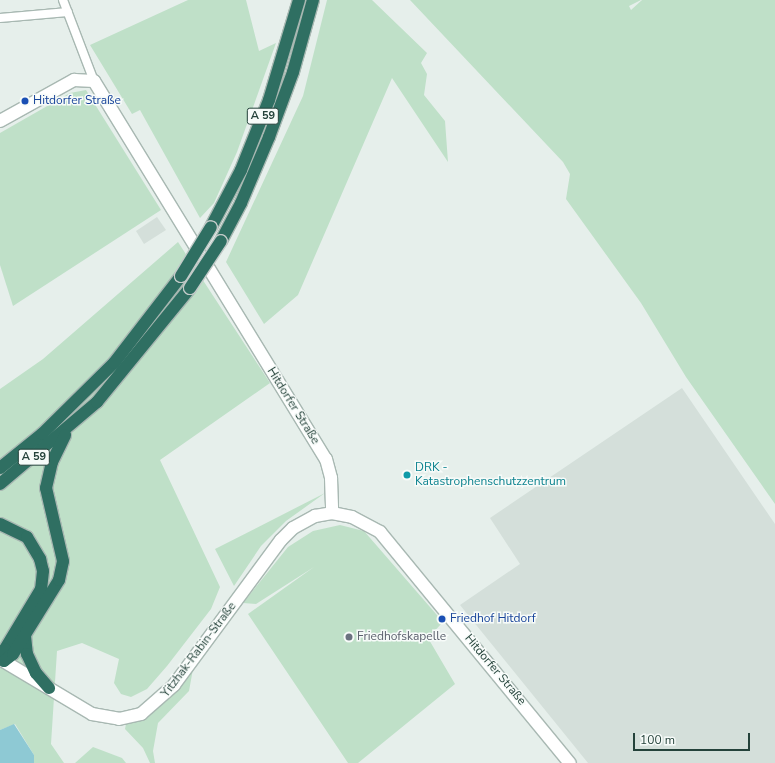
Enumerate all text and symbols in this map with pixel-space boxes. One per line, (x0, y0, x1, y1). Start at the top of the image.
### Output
place label: Hitdorfer Straße (33, 94, 121, 108)
marker: Hitdorfer Straße (20, 96, 30, 106)
road number: A 59 (246, 107, 280, 125)
street label: Hitdorfer Straße (264, 365, 322, 447)
road number: A 59 (17, 448, 51, 466)
place label: DRK - Katastrophenschutzzentrum (415, 461, 566, 489)
marker: DRK - Katastrophenschutzzentrum (402, 470, 412, 480)
street label: Yitzhak-Rabin-Straße (159, 600, 239, 700)
place label: Friedhof Hitdorf (450, 612, 536, 626)
marker: Friedhof Hitdorf (437, 614, 447, 624)
place label: Friedhofskapelle (357, 630, 446, 644)
marker: Friedhofskapelle (344, 632, 354, 642)
street label: Hitdorfer Straße (461, 632, 529, 708)
scale bar (635, 725, 752, 751)
text: 100 m (640, 732, 675, 748)

